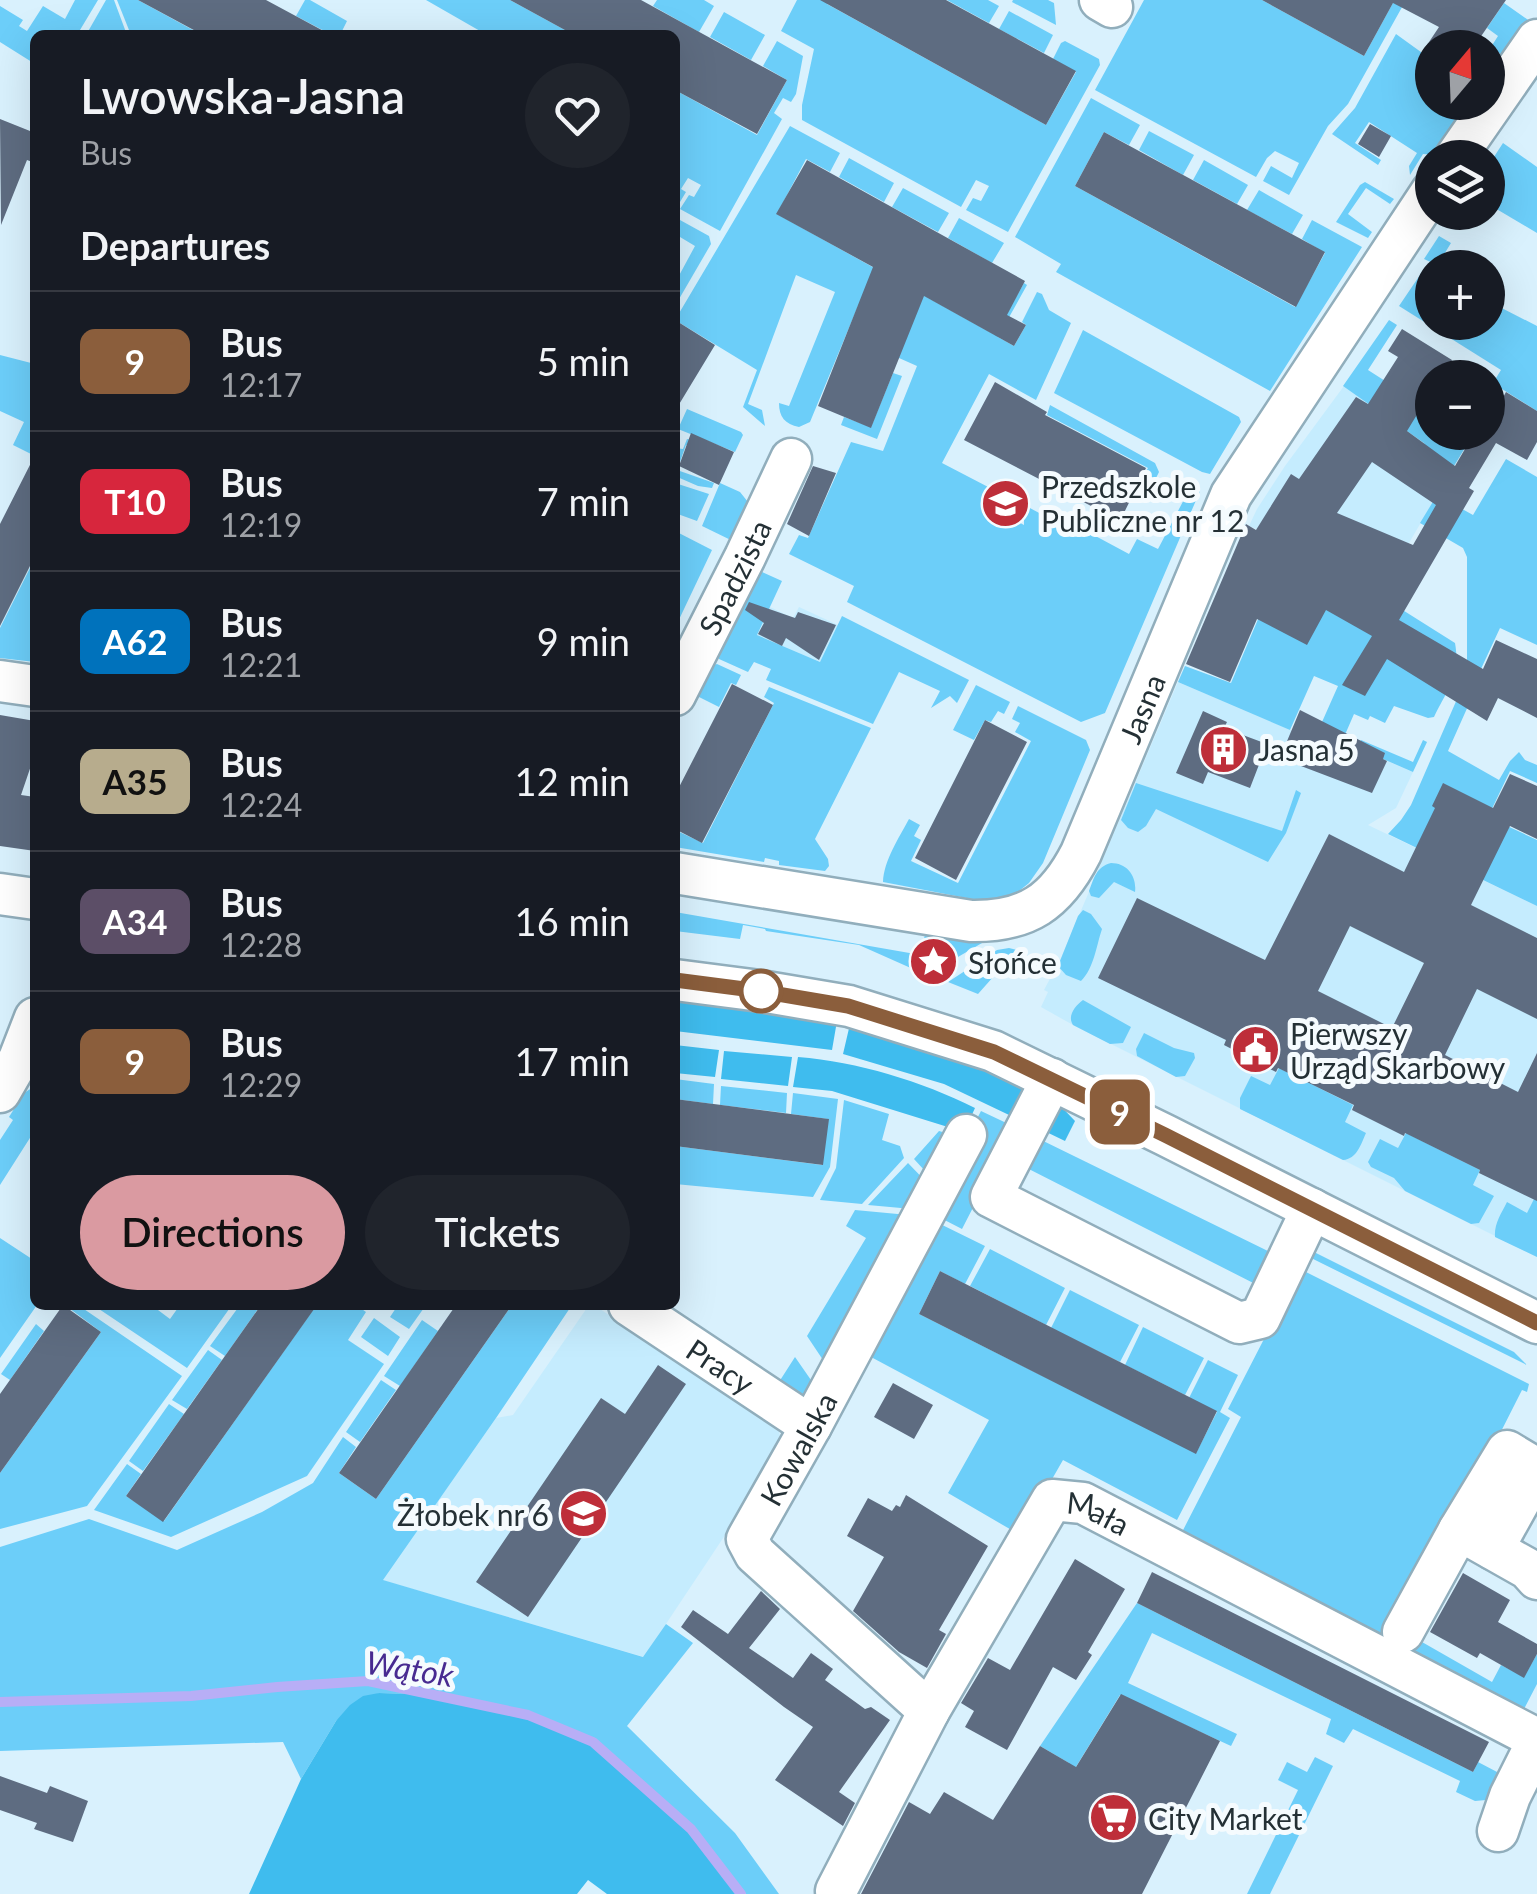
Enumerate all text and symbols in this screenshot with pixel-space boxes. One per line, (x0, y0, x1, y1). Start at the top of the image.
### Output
north arrow (1415, 30, 1505, 120)
map controls (1415, 30, 1505, 450)
button: heart (525, 63, 630, 168)
text: Lwowska-Jasna (80, 67, 405, 124)
text: Bus (80, 133, 132, 172)
button: layers (1415, 140, 1505, 230)
text: Departures (80, 222, 270, 268)
button: + (1415, 250, 1505, 340)
text: Bus (220, 319, 283, 365)
text: 5 min (537, 338, 630, 384)
text: 9 (125, 340, 145, 382)
button: − (1415, 360, 1505, 450)
text: 12:17 (220, 365, 302, 404)
text: Bus (220, 459, 283, 505)
place label: Przedszkole Publiczne nr 12 (1041, 468, 1244, 538)
school or university icon: Przedszkole Publiczne nr 12 (980, 477, 1032, 529)
text: 7 min (537, 478, 630, 524)
text: T10 (104, 480, 166, 522)
text: 12:19 (220, 505, 302, 544)
street label: Spadzista (691, 514, 778, 641)
text: Bus (220, 599, 283, 645)
text: 9 min (537, 618, 630, 664)
text: A62 (103, 620, 167, 662)
text: 12:21 (220, 645, 302, 684)
street label: Jasna (1111, 668, 1172, 748)
building icon: Jasna 5 (1197, 723, 1249, 775)
place label: Jasna 5 (1258, 731, 1355, 767)
text: Bus (220, 739, 283, 785)
text: 12 min (515, 758, 630, 804)
text: A35 (103, 760, 167, 802)
text: 12:24 (220, 785, 302, 824)
text: Bus (220, 879, 283, 925)
text: 16 min (515, 898, 630, 944)
text: A34 (103, 900, 167, 942)
text: 12:28 (220, 925, 302, 964)
place icon: Słońce (907, 936, 959, 988)
place label: Słońce (968, 944, 1057, 980)
unlabelled marker (740, 970, 782, 1012)
place label: Pierwszy Urząd Skarbowy (1290, 1015, 1506, 1085)
text: Bus (220, 1019, 283, 1065)
public building icon: Pierwszy Urząd Skarbowy (1229, 1024, 1281, 1076)
text: 17 min (515, 1038, 630, 1084)
text: 9 (125, 1040, 145, 1082)
text: 12:29 (220, 1065, 302, 1104)
line badge: 9 (1088, 1080, 1152, 1144)
text: 9 (1110, 1091, 1130, 1133)
button: Directions (80, 1175, 345, 1290)
button: Tickets (365, 1175, 630, 1290)
street label: Pracy (680, 1331, 761, 1401)
street label: Kowalska (752, 1386, 844, 1512)
street label: Mała (1065, 1484, 1136, 1542)
school or university icon: Żłobek nr 6 (558, 1488, 610, 1540)
place label: Żłobek nr 6 (397, 1496, 549, 1532)
water label: Wątok (363, 1642, 457, 1694)
supermarket icon: City Market (1087, 1792, 1139, 1844)
place label: City Market (1148, 1800, 1303, 1836)

